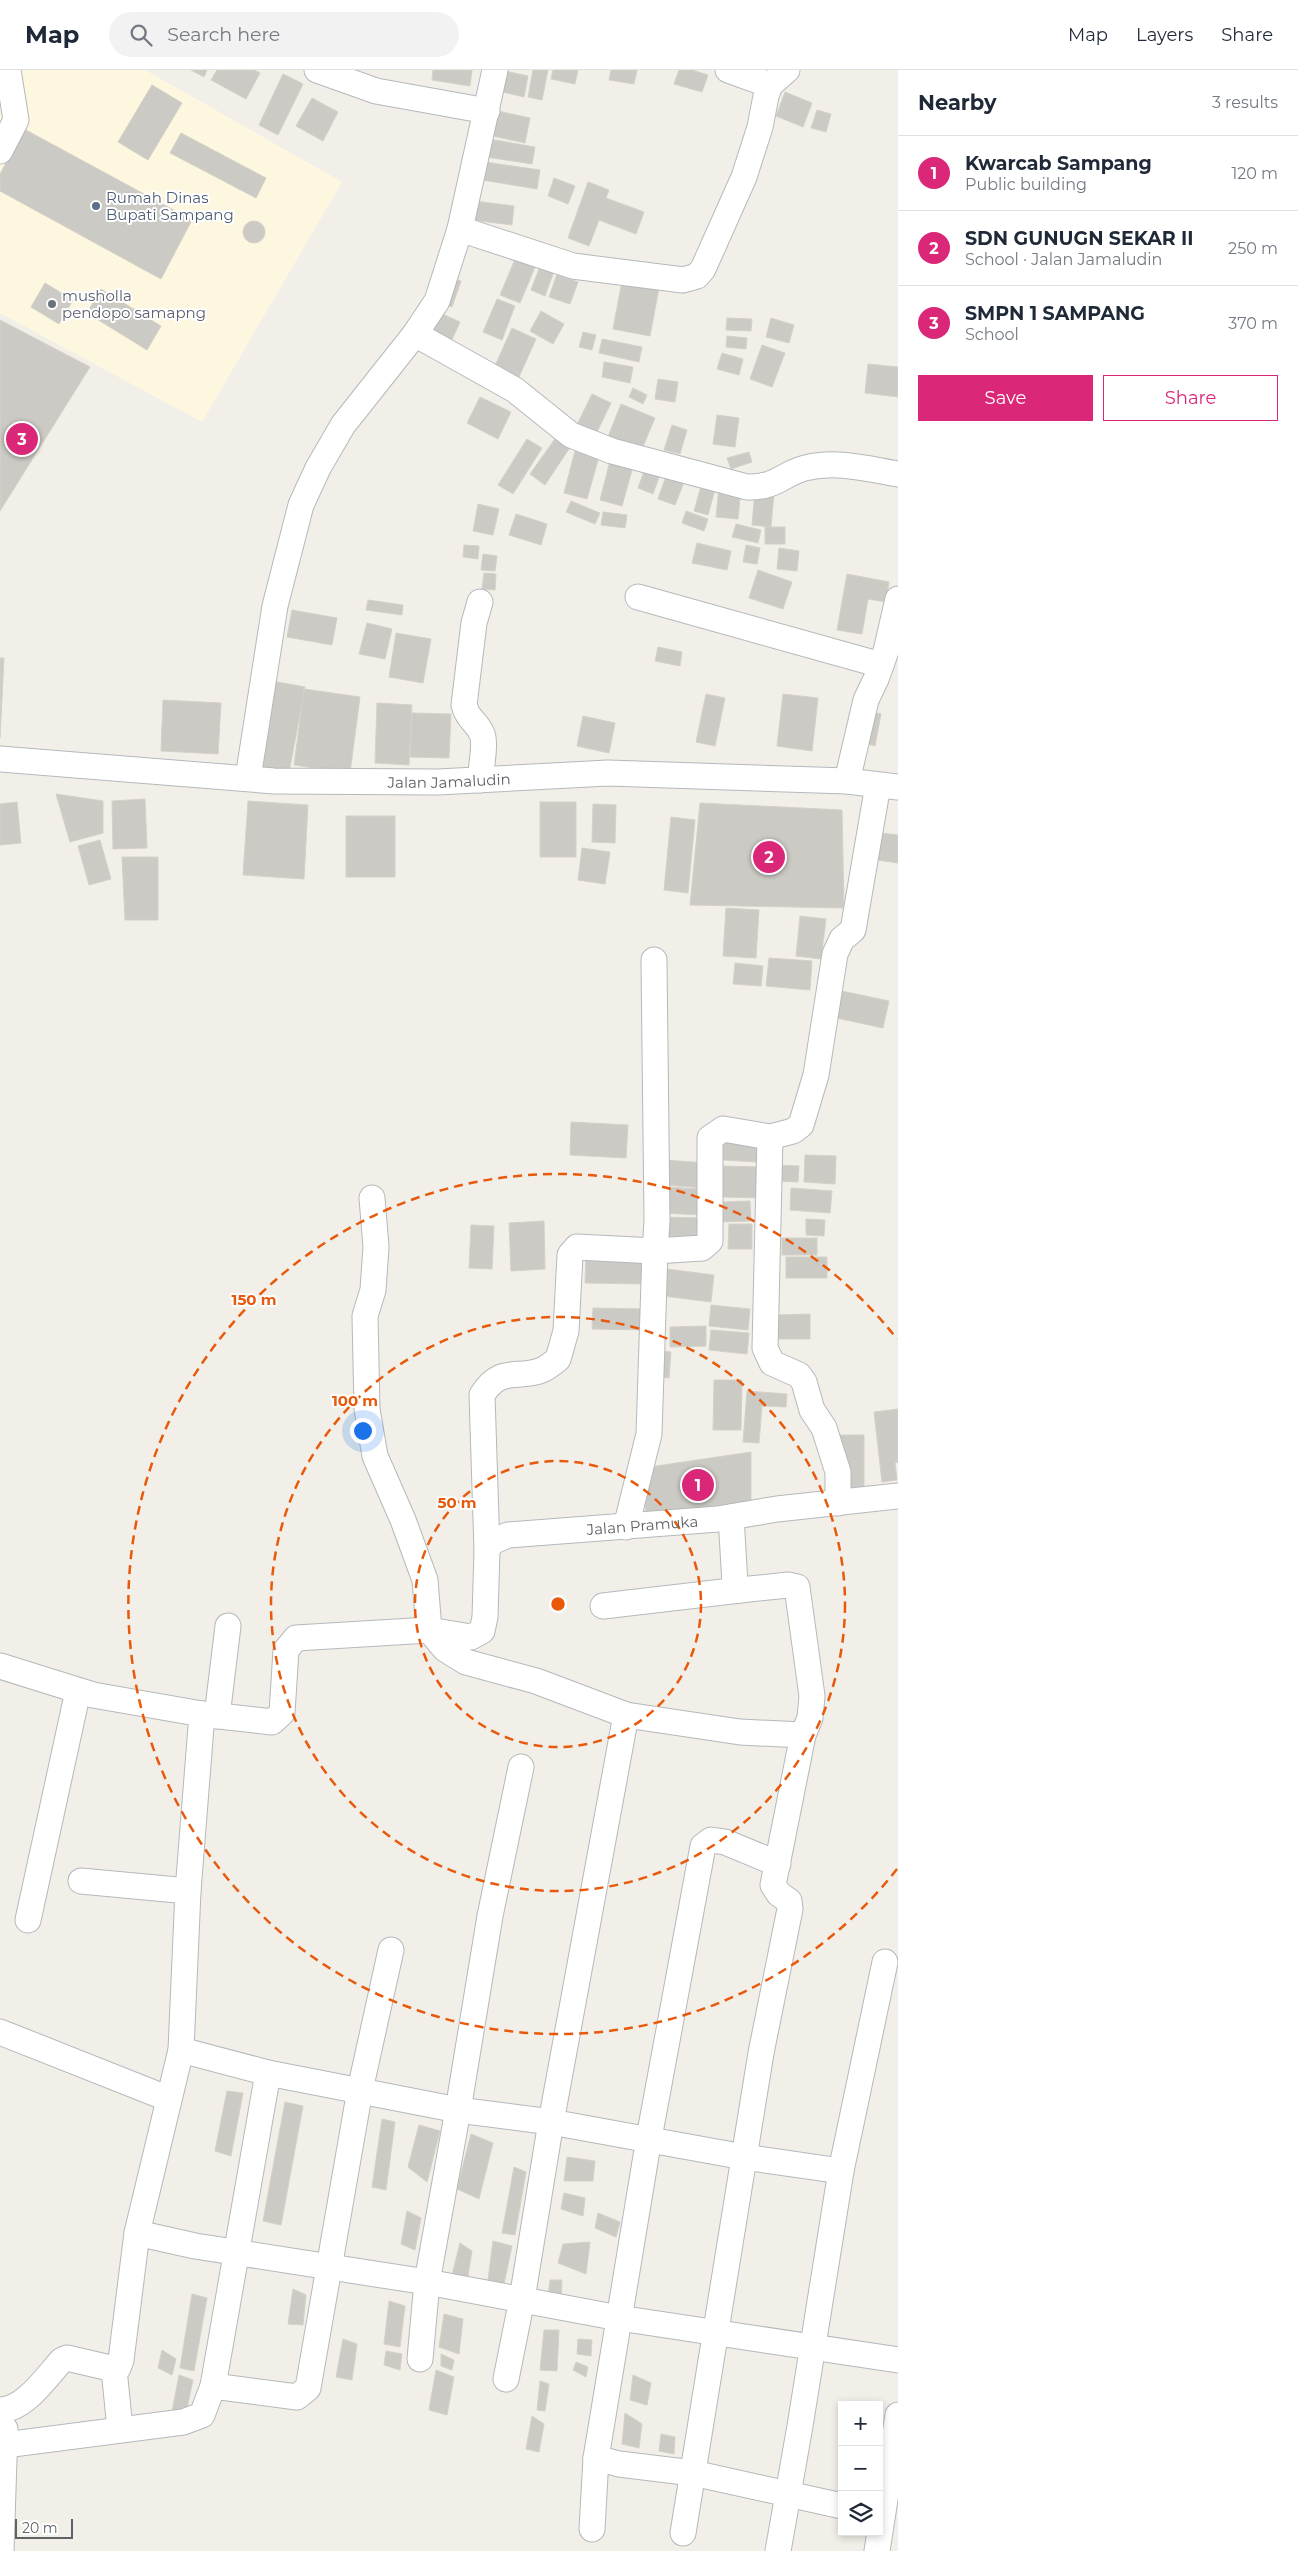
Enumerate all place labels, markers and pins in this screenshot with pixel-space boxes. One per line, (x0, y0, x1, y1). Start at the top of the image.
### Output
place label: Rumah Dinas Bupati Sampang (106, 188, 234, 224)
marker: Rumah Dinas Bupati Sampang (90, 200, 102, 212)
place label: musholla pendopo samapng (62, 286, 206, 322)
marker: musholla pendopo samapng (46, 298, 58, 310)
pin: 3 (6, 420, 38, 458)
pin: 2 (753, 838, 785, 876)
pin: 1 (682, 1466, 714, 1504)
centre of rings (549, 1595, 567, 1613)

